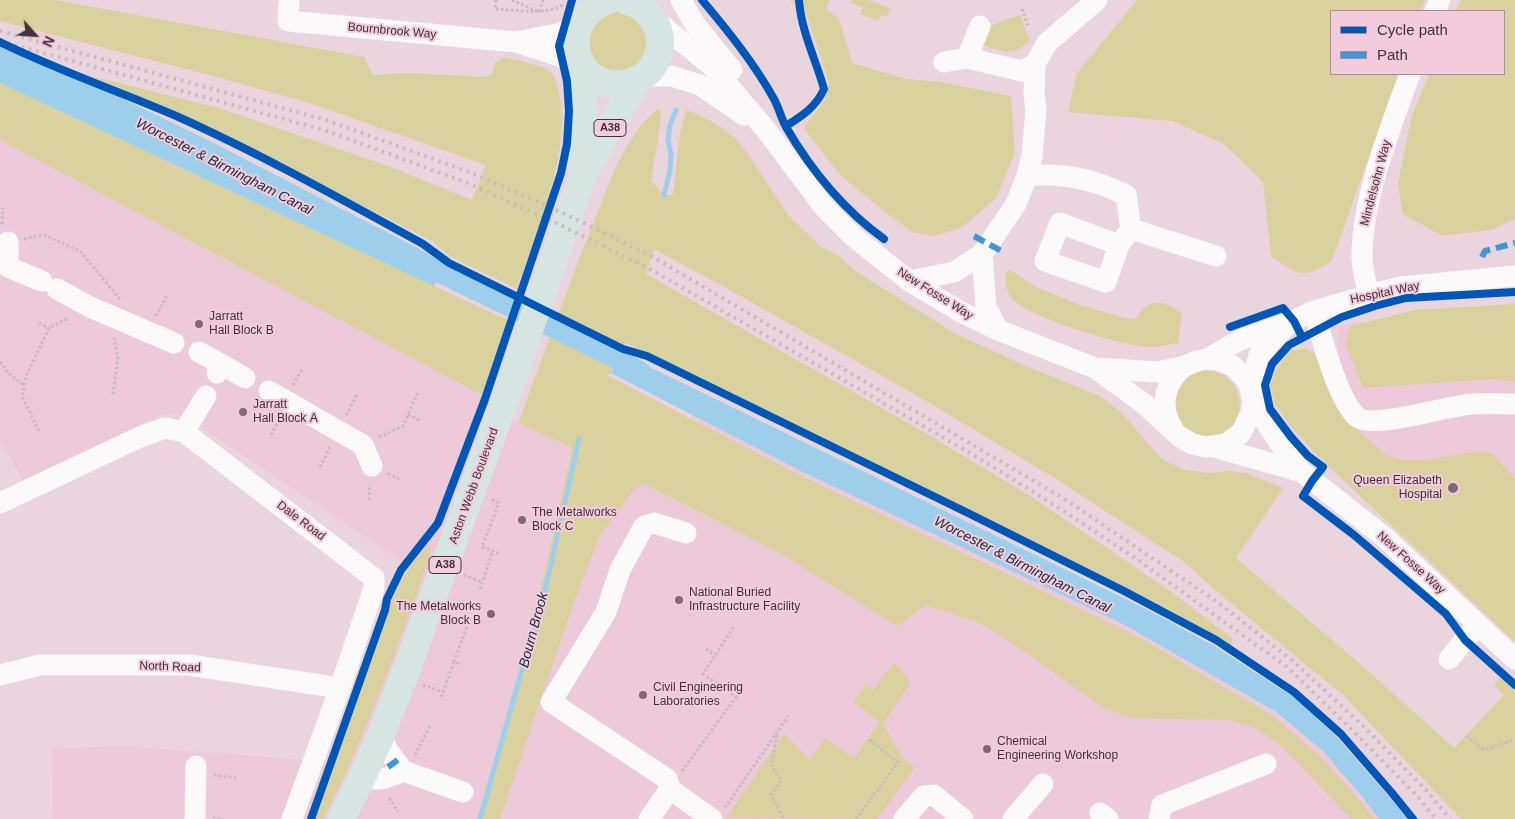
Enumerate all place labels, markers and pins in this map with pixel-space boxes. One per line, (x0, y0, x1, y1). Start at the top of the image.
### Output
place label: Jarratt Hall Block B (209, 310, 274, 338)
marker: Jarratt Hall Block B (193, 318, 205, 330)
place label: Jarratt Hall Block A (253, 398, 318, 426)
marker: Jarratt Hall Block A (237, 406, 249, 418)
place label: Queen Elizabeth Hospital (1353, 474, 1442, 502)
marker: Queen Elizabeth Hospital (1446, 481, 1460, 495)
place label: The Metalworks Block C (532, 506, 617, 534)
marker: The Metalworks Block C (516, 514, 528, 526)
place label: National Buried Infrastructure Facility (689, 586, 800, 614)
marker: National Buried Infrastructure Facility (673, 594, 685, 606)
place label: The Metalworks Block B (396, 600, 481, 628)
marker: The Metalworks Block B (485, 608, 497, 620)
place label: Civil Engineering Laboratories (653, 681, 743, 709)
marker: Civil Engineering Laboratories (637, 689, 649, 701)
place label: Chemical Engineering Workshop (997, 735, 1118, 763)
marker: Chemical Engineering Workshop (981, 743, 993, 755)

